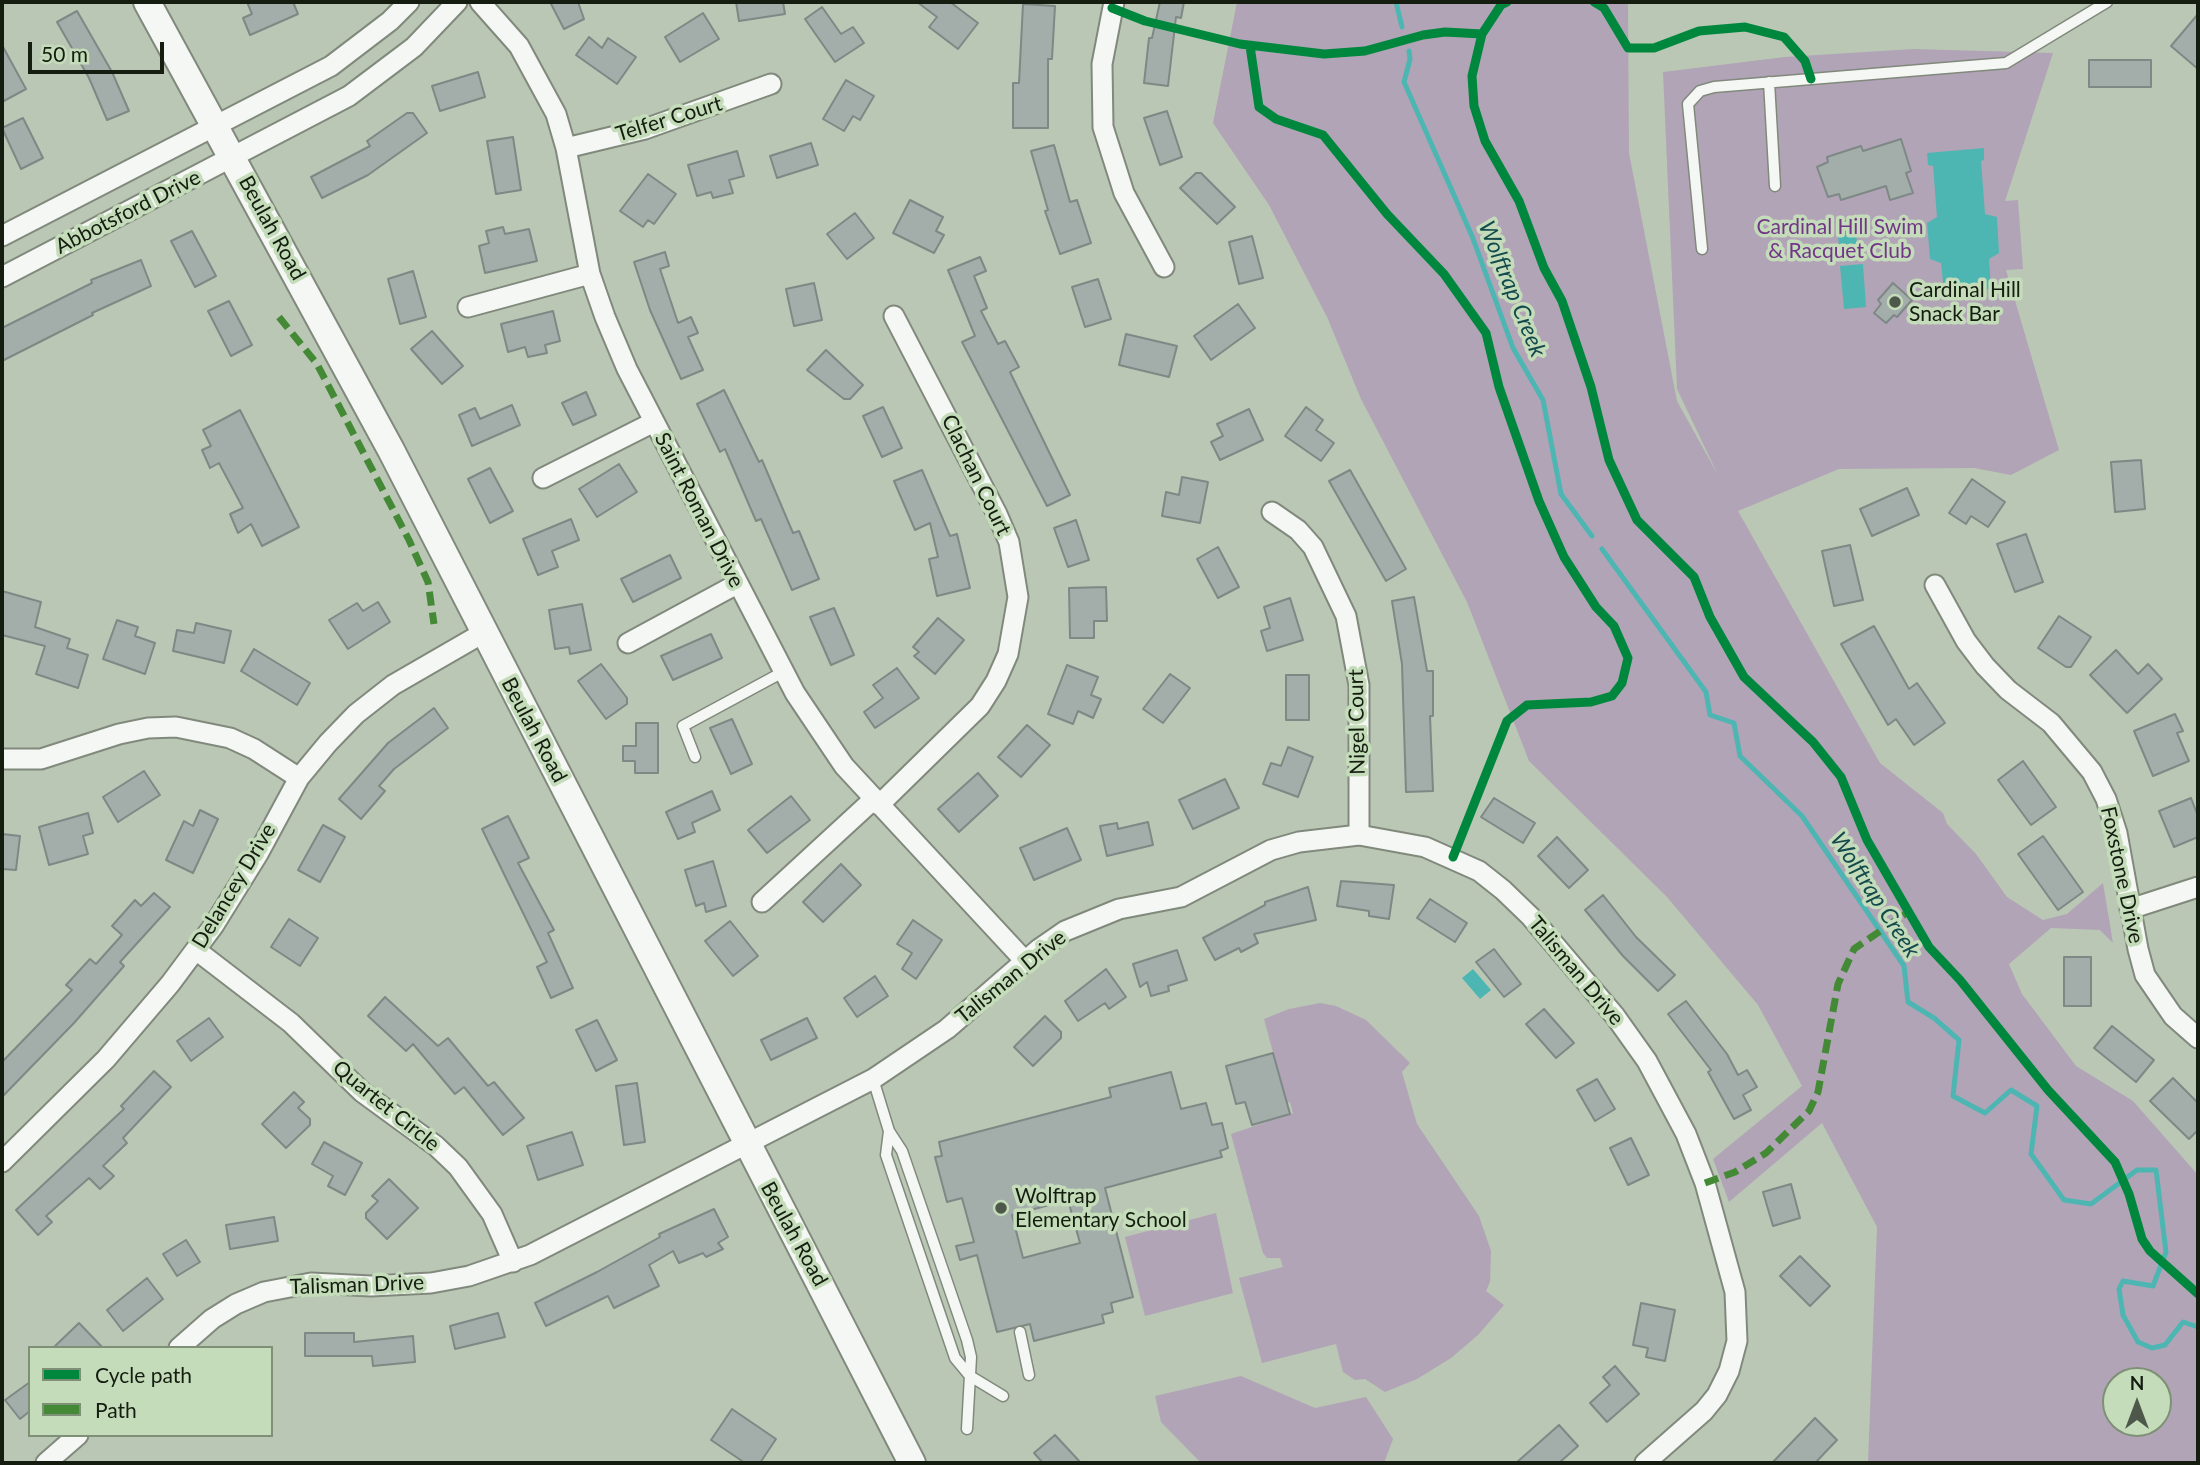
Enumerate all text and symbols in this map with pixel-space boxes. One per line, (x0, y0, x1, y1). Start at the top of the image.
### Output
scale bar (32, 28, 168, 72)
text: 50 m (41, 41, 88, 66)
street label: Telfer Court (613, 91, 725, 147)
street label: Abbotsford Drive (51, 165, 205, 259)
street label: Beulah Road (233, 171, 311, 285)
park label: Cardinal Hill Swim & Racquet Club (1756, 214, 1924, 264)
water label: Wolftrap Creek (1472, 217, 1552, 361)
place label: Cardinal Hill Snack Bar (1909, 277, 2021, 327)
marker: Cardinal Hill Snack Bar (1887, 294, 1903, 310)
street label: Clachan Court (936, 410, 1016, 540)
street label: Saint Roman Drive (649, 428, 749, 592)
street label: Nigel Court (1343, 669, 1371, 775)
street label: Beulah Road (496, 673, 572, 787)
street label: Foxstone Drive (2095, 804, 2149, 946)
street label: Delancey Drive (187, 819, 281, 953)
water label: Wolftrap Creek (1824, 827, 1926, 963)
street label: Talisman Drive (1523, 911, 1629, 1031)
street label: Talisman Drive (951, 925, 1071, 1029)
street label: Quartet Circle (327, 1055, 445, 1157)
street label: Beulah Road (755, 1177, 833, 1291)
place label: Wolftrap Elementary School (1015, 1183, 1187, 1233)
marker: Wolftrap Elementary School (993, 1200, 1009, 1216)
street label: Talisman Drive (289, 1270, 425, 1300)
legend (28, 1346, 273, 1437)
text: Cycle path (95, 1362, 192, 1387)
north arrow (2102, 1367, 2172, 1437)
text: N (2130, 1371, 2144, 1394)
text: Path (95, 1397, 137, 1422)

